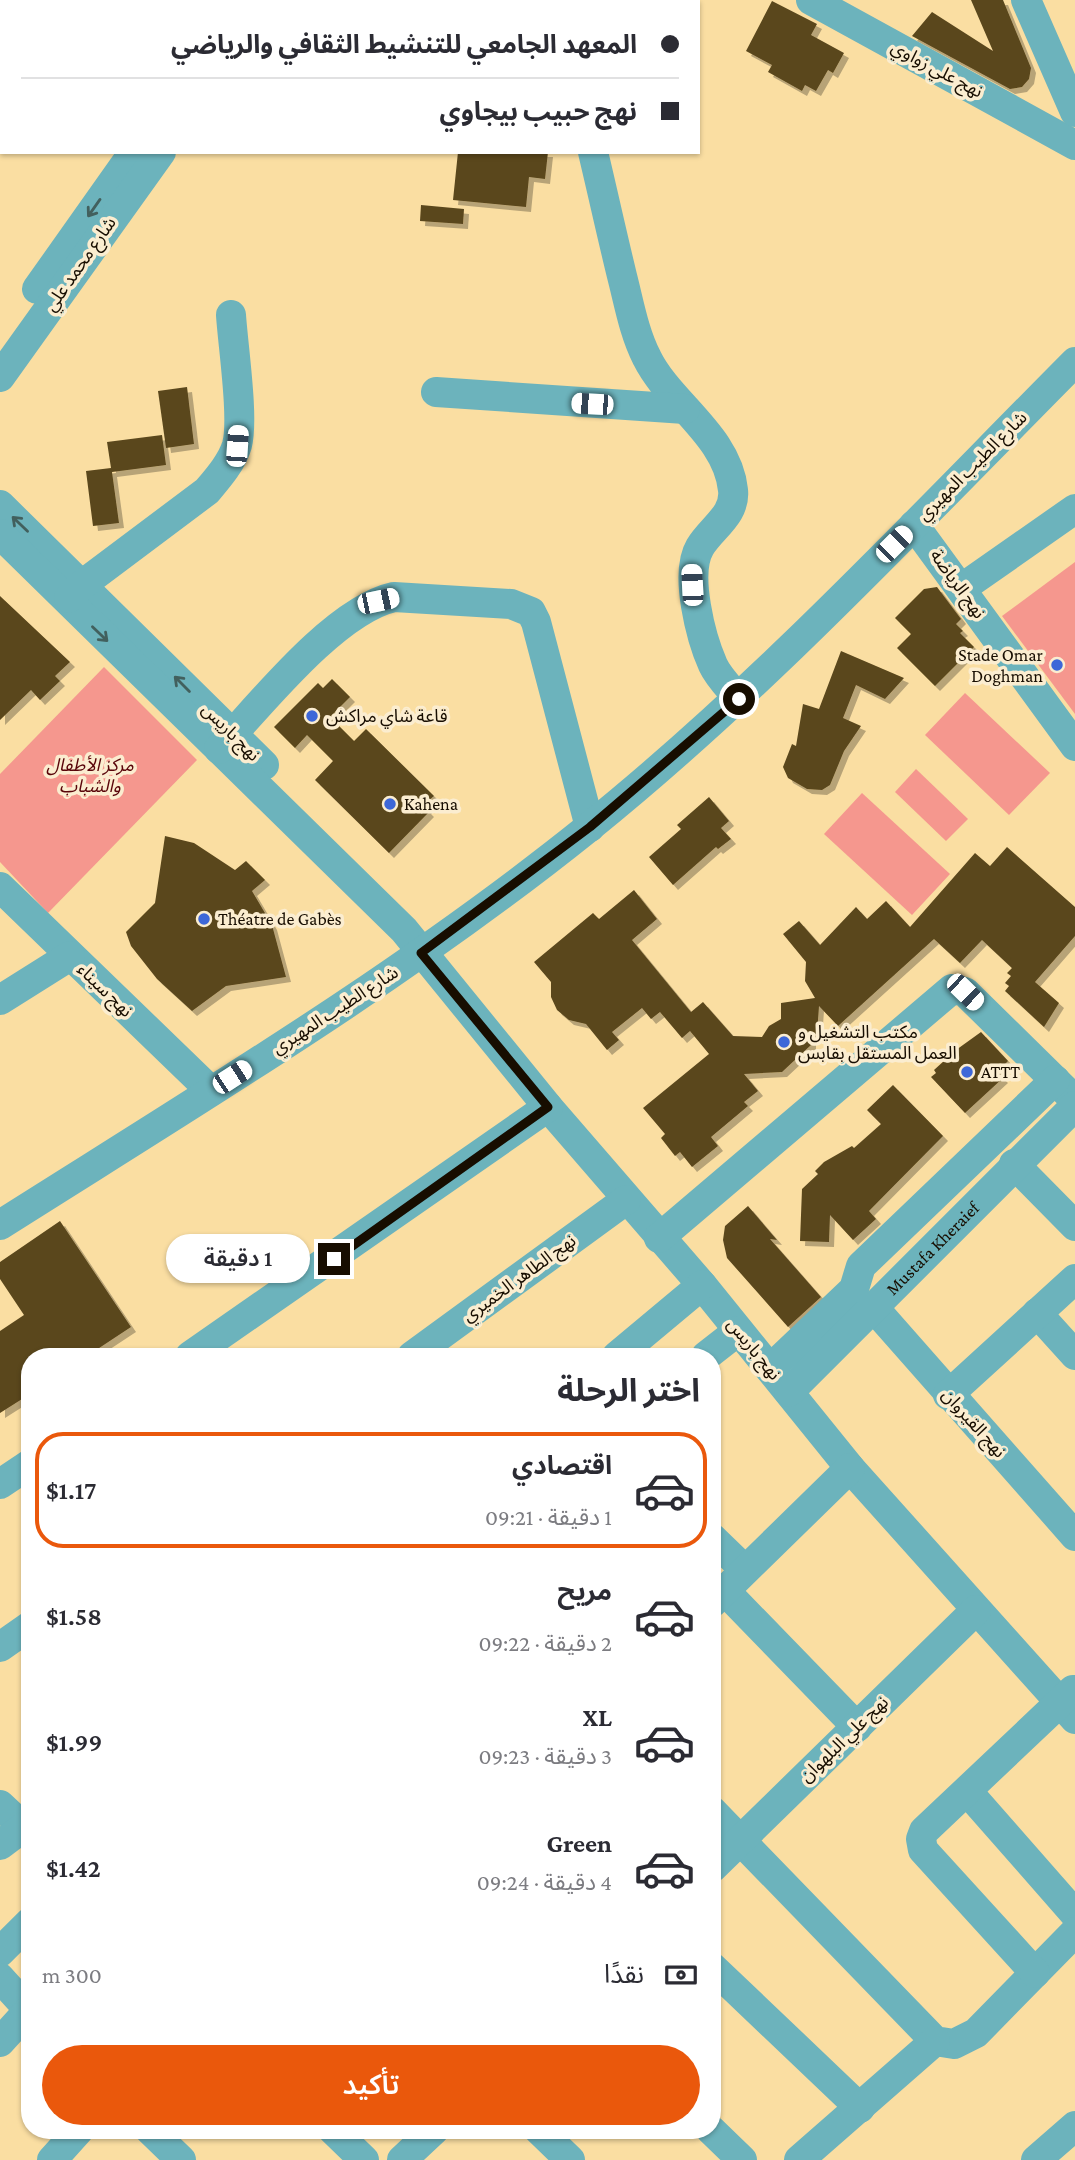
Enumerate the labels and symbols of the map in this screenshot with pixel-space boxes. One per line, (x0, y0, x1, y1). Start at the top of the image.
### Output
street label: نهج علي زواوي (886, 37, 986, 104)
one-way arrow (87, 198, 101, 217)
street label: شارع محمد علي (40, 213, 123, 317)
car (571, 392, 614, 416)
street label: شارع الطيب المهيري (913, 407, 1034, 528)
car (226, 424, 249, 468)
one-way arrow (12, 516, 29, 533)
car (872, 522, 917, 566)
street label: نهج الرياضة (924, 546, 990, 624)
car (681, 563, 704, 607)
car (356, 586, 401, 616)
one-way arrow (92, 626, 109, 643)
place label: Stade Omar Doghman (958, 645, 1044, 686)
marker: Stade Omar Doghman (1049, 657, 1065, 673)
one-way arrow (174, 675, 191, 692)
route start (723, 683, 755, 715)
street label: نهج باريس (196, 699, 264, 767)
place label: قاعة شاي مراكش (326, 706, 448, 729)
marker: قاعة شاي مراكش (304, 708, 320, 724)
park label: مركز الأطفال والشباب (46, 755, 134, 797)
place label: Kahena (404, 794, 458, 814)
marker: Kahena (382, 796, 398, 812)
place label: Théatre de Gabès (218, 909, 342, 929)
marker: Théatre de Gabès (196, 911, 212, 927)
street label: نهج سيناء (71, 959, 137, 1023)
street label: شارع الطيب المهيري (268, 962, 404, 1061)
car (943, 970, 988, 1014)
place label: مكتب التشغيل و العمل المستقل بقابس (798, 1022, 957, 1064)
marker: مكتب التشغيل و العمل المستقل بقابس (776, 1034, 792, 1050)
car (209, 1057, 256, 1097)
place label: ATTT (981, 1062, 1020, 1082)
marker: ATTT (959, 1064, 975, 1080)
street label: Mustafa Kheraief (882, 1197, 984, 1299)
street label: نهج الطاهر الخميري (458, 1230, 581, 1328)
callout: 1 دقيقة (166, 1234, 310, 1284)
route end (318, 1243, 350, 1275)
street label: نهج باريس (721, 1314, 785, 1386)
street label: نهج القيروان (936, 1385, 1010, 1463)
street label: نهج علي البلهوان (796, 1692, 894, 1788)

